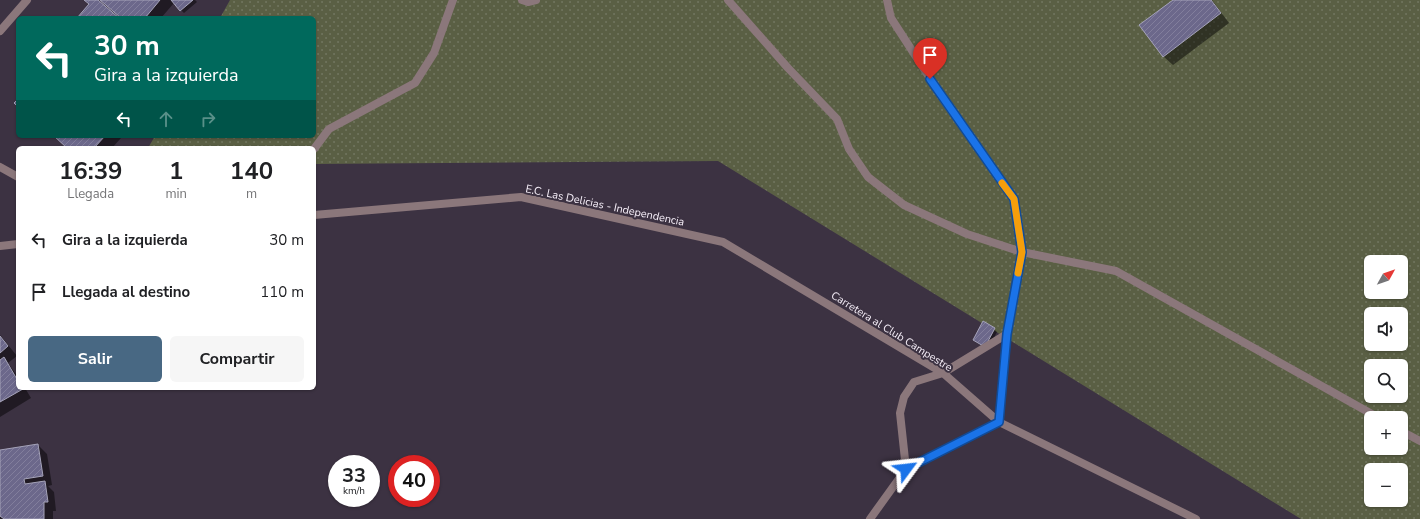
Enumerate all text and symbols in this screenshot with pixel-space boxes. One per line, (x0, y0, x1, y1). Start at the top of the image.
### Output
text: 30 m (94, 27, 160, 65)
icon: left (28, 32, 80, 84)
pin (913, 38, 947, 79)
icon: arrive (919, 44, 941, 66)
text: Gira a la izquierda (94, 63, 238, 87)
icon: left (113, 108, 135, 130)
icon: ahead (155, 108, 177, 130)
icon: right (197, 108, 219, 130)
text: 16:39 (59, 155, 122, 187)
text: 1 (169, 155, 183, 187)
text: 140 (230, 155, 273, 187)
street label: E.C. Las Delicias - Independencia (524, 181, 686, 230)
text: Llegada (67, 185, 114, 203)
text: min (165, 185, 187, 203)
text: m (246, 185, 257, 203)
icon: left (28, 229, 50, 251)
text: Gira a la izquierda (62, 230, 188, 250)
text: 30 m (269, 230, 304, 250)
north arrow (1364, 255, 1408, 299)
map controls (1364, 255, 1408, 507)
icon: arrive (28, 281, 50, 303)
text: Llegada al destino (62, 282, 190, 302)
text: 110 m (260, 282, 304, 302)
street label: Carretera al Club Campestre (828, 288, 955, 375)
button: sound (1364, 307, 1408, 351)
button: Salir (28, 336, 162, 382)
button: Compartir (170, 336, 304, 382)
button: search (1364, 359, 1408, 403)
button: + (1364, 411, 1408, 455)
position arrow (885, 448, 927, 490)
speed limit sign: 40 (388, 455, 440, 507)
text: 33 (342, 462, 366, 489)
button: − (1364, 463, 1408, 507)
text: km/h (343, 484, 365, 498)

